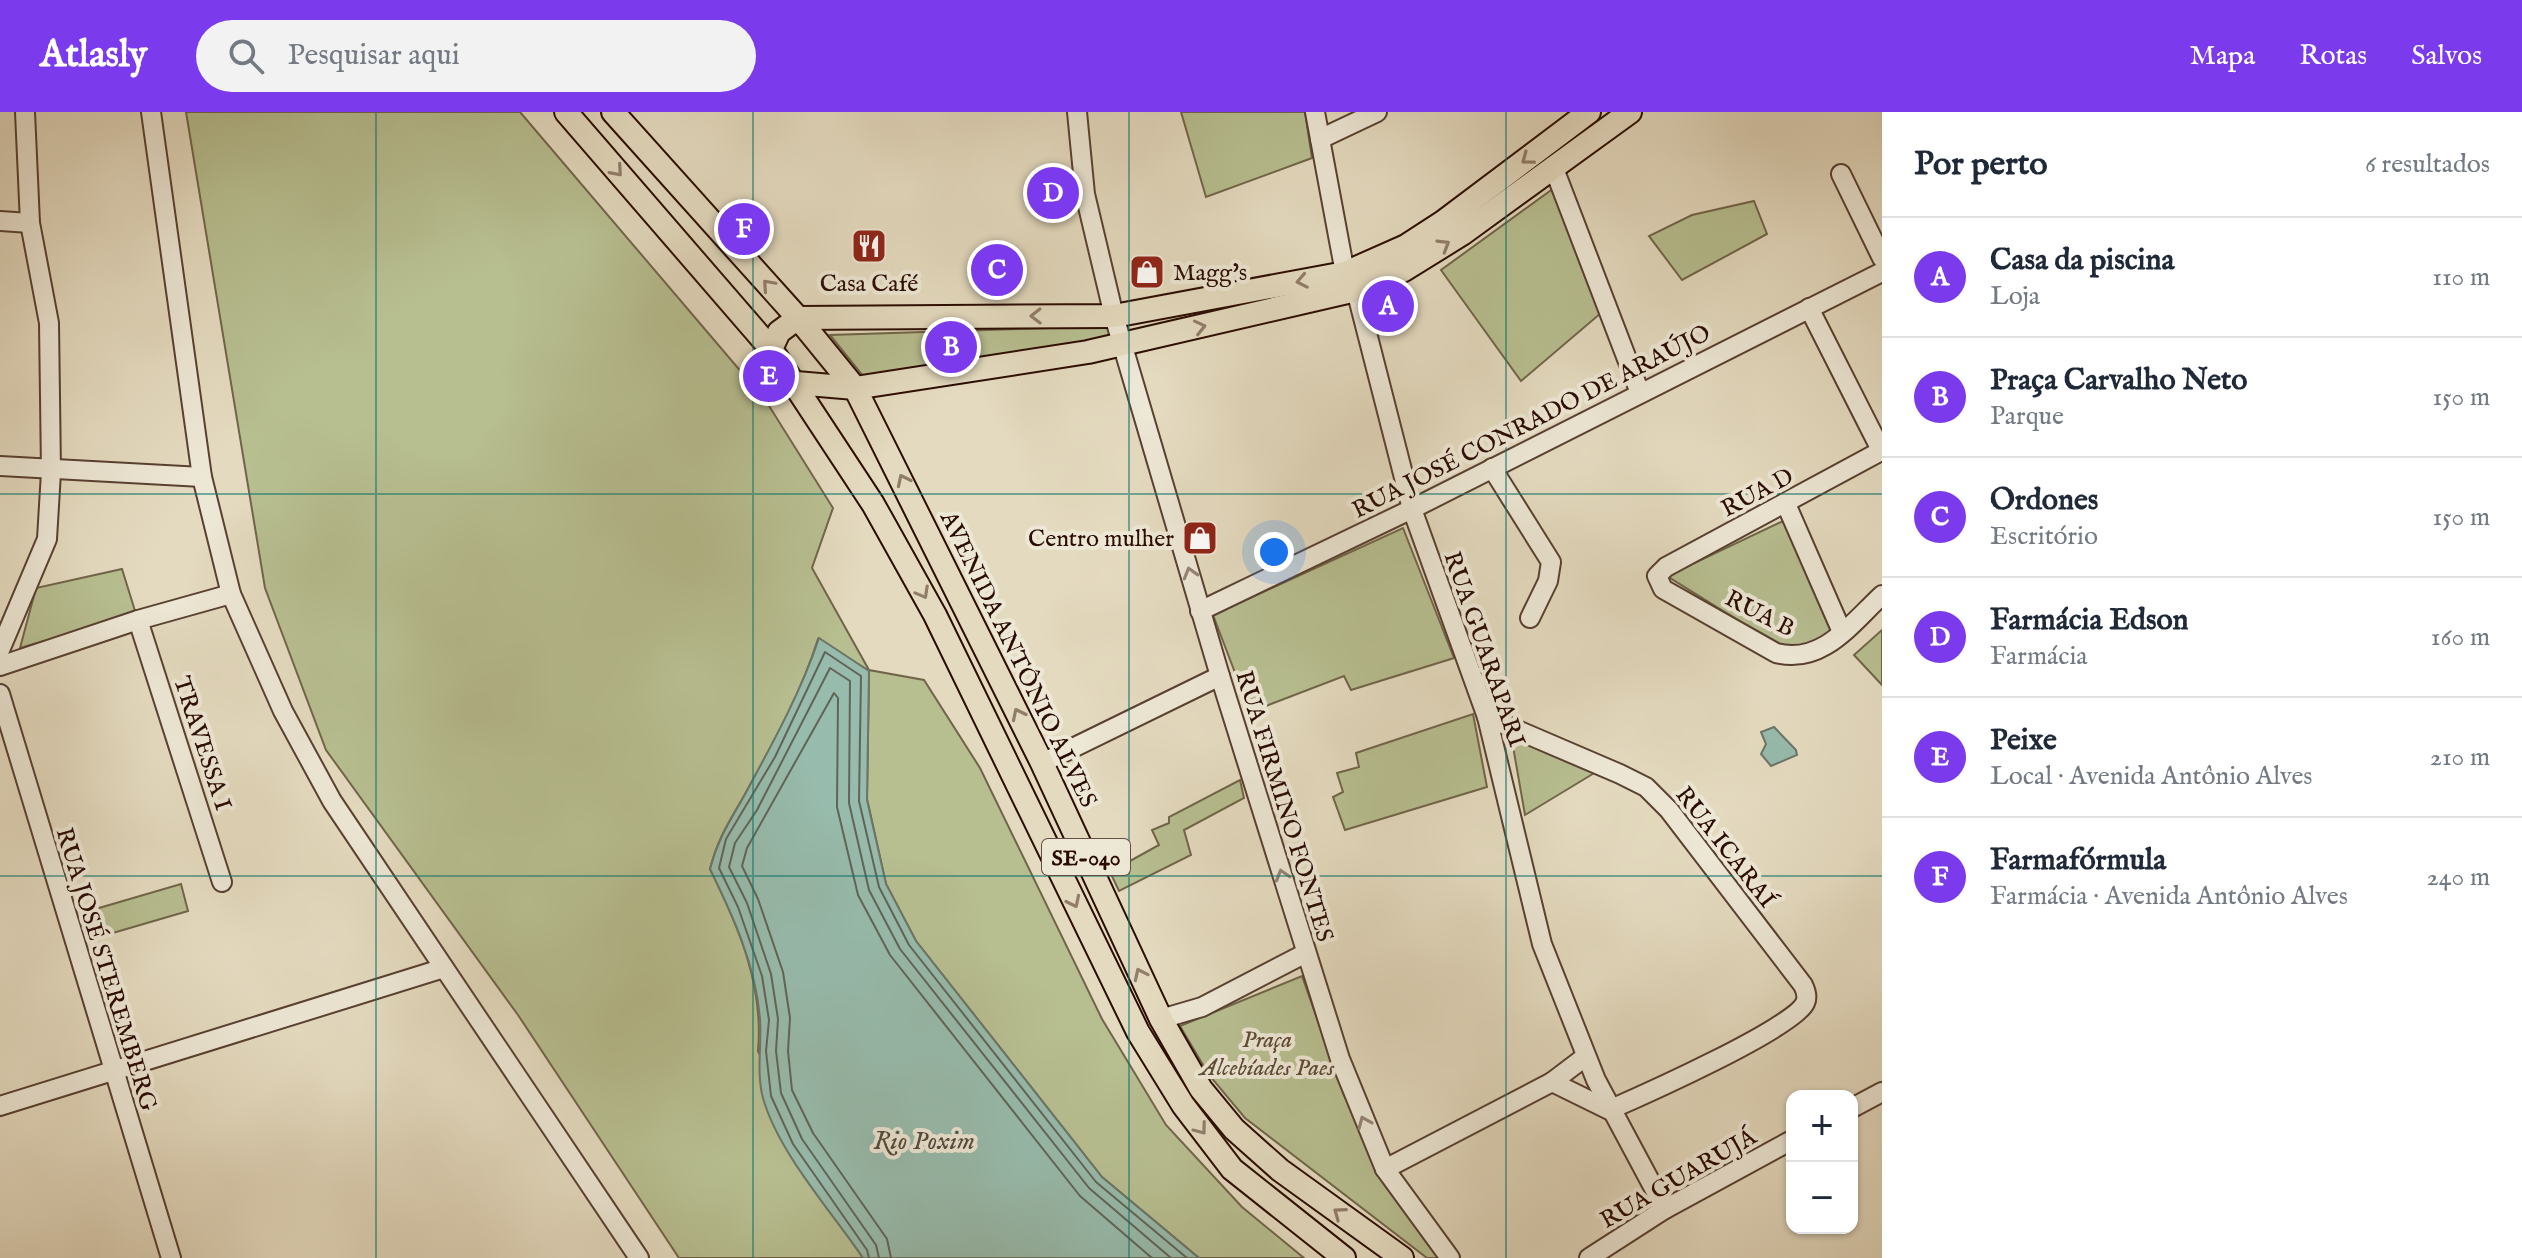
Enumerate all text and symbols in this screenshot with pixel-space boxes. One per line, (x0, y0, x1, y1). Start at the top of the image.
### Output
search box (196, 20, 756, 92)
text: Atlasly (40, 32, 148, 80)
icon: search (224, 34, 268, 78)
text: Pesquisar aqui (288, 37, 460, 75)
text: Mapa (2190, 39, 2255, 74)
text: Rotas (2299, 39, 2367, 74)
text: Salvos (2411, 39, 2482, 74)
text: Por perto (1914, 143, 2048, 186)
text: 6 resultados (2365, 148, 2490, 181)
one-way arrow (1521, 149, 1536, 163)
one-way arrow (607, 161, 622, 176)
pin: D (1027, 163, 1079, 223)
pin: F (718, 199, 770, 259)
restaurant icon: Casa Café (850, 227, 888, 265)
pin: C (971, 240, 1023, 300)
one-way arrow (1435, 240, 1450, 255)
text: Casa da piscina (1990, 242, 2175, 280)
shop icon: Magg's (1128, 253, 1166, 291)
place label: Magg's (1173, 258, 1247, 289)
text: A (1931, 261, 1949, 294)
text: 110 m (2432, 261, 2490, 294)
place label: Casa Café (820, 269, 918, 300)
one-way arrow (1296, 272, 1309, 289)
pin: A (1362, 276, 1414, 336)
one-way arrow (764, 280, 778, 295)
text: Loja (1990, 280, 2040, 313)
one-way arrow (1029, 307, 1042, 325)
pin: B (925, 317, 977, 377)
street label: RUA JOSÉ CONRADO DE ARAÚJO (1347, 318, 1716, 526)
one-way arrow (1192, 320, 1206, 337)
pin: E (743, 346, 795, 406)
text: Praça Carvalho Neto (1990, 362, 2247, 400)
text: B (1931, 381, 1949, 414)
text: 150 m (2432, 381, 2490, 414)
text: Parque (1990, 400, 2064, 433)
street label: RUA D (1716, 461, 1799, 525)
one-way arrow (897, 474, 912, 489)
text: Ordones (1990, 482, 2098, 520)
text: C (1931, 501, 1949, 534)
text: 150 m (2432, 501, 2490, 534)
street label: AVENIDA ANTÔNIO ALVES (932, 505, 1103, 813)
shop icon: Centro mulher (1181, 519, 1219, 557)
text: Escritório (1990, 520, 2098, 553)
place label: Centro mulher (1028, 524, 1174, 555)
your location (1254, 532, 1294, 572)
street label: RUA GUARAPARI (1436, 548, 1532, 751)
one-way arrow (1182, 567, 1199, 581)
street label: RUA B (1719, 584, 1799, 645)
one-way arrow (913, 585, 929, 599)
text: Farmácia Edson (1990, 602, 2189, 640)
text: D (1930, 621, 1950, 654)
text: 160 m (2431, 621, 2490, 654)
text: Farmácia (1990, 640, 2088, 673)
street label: RUA FIRMINO FONTES (1227, 667, 1340, 946)
street label: TRAVESSA I (165, 672, 238, 815)
one-way arrow (1012, 707, 1028, 722)
text: Peixe (1990, 722, 2057, 760)
text: E (1931, 741, 1949, 774)
text: 210 m (2430, 741, 2490, 774)
text: Local · Avenida Antônio Alves (1990, 760, 2313, 793)
street label: RUA ICARAÍ (1668, 781, 1782, 916)
street label: RUA JOSÉ STEREMBERG (48, 824, 163, 1115)
road number: SE-040 (1042, 839, 1130, 875)
text: Farmafórmula (1990, 842, 2166, 880)
text: F (1932, 861, 1948, 894)
text: 240 m (2427, 861, 2490, 894)
one-way arrow (1275, 869, 1291, 883)
text: Farmácia · Avenida Antônio Alves (1990, 880, 2348, 913)
one-way arrow (1065, 894, 1080, 909)
one-way arrow (1134, 968, 1150, 983)
park label: Praça Alcebíades Paes (1197, 1025, 1335, 1084)
map controls (1786, 1090, 1858, 1234)
button: + (1786, 1090, 1858, 1162)
one-way arrow (1357, 1116, 1373, 1130)
one-way arrow (1192, 1120, 1206, 1134)
street label: RUA GUARUJÁ (1595, 1122, 1763, 1237)
water label: Rio Poxim (873, 1125, 975, 1158)
button: − (1786, 1162, 1858, 1234)
one-way arrow (1333, 1208, 1347, 1222)

